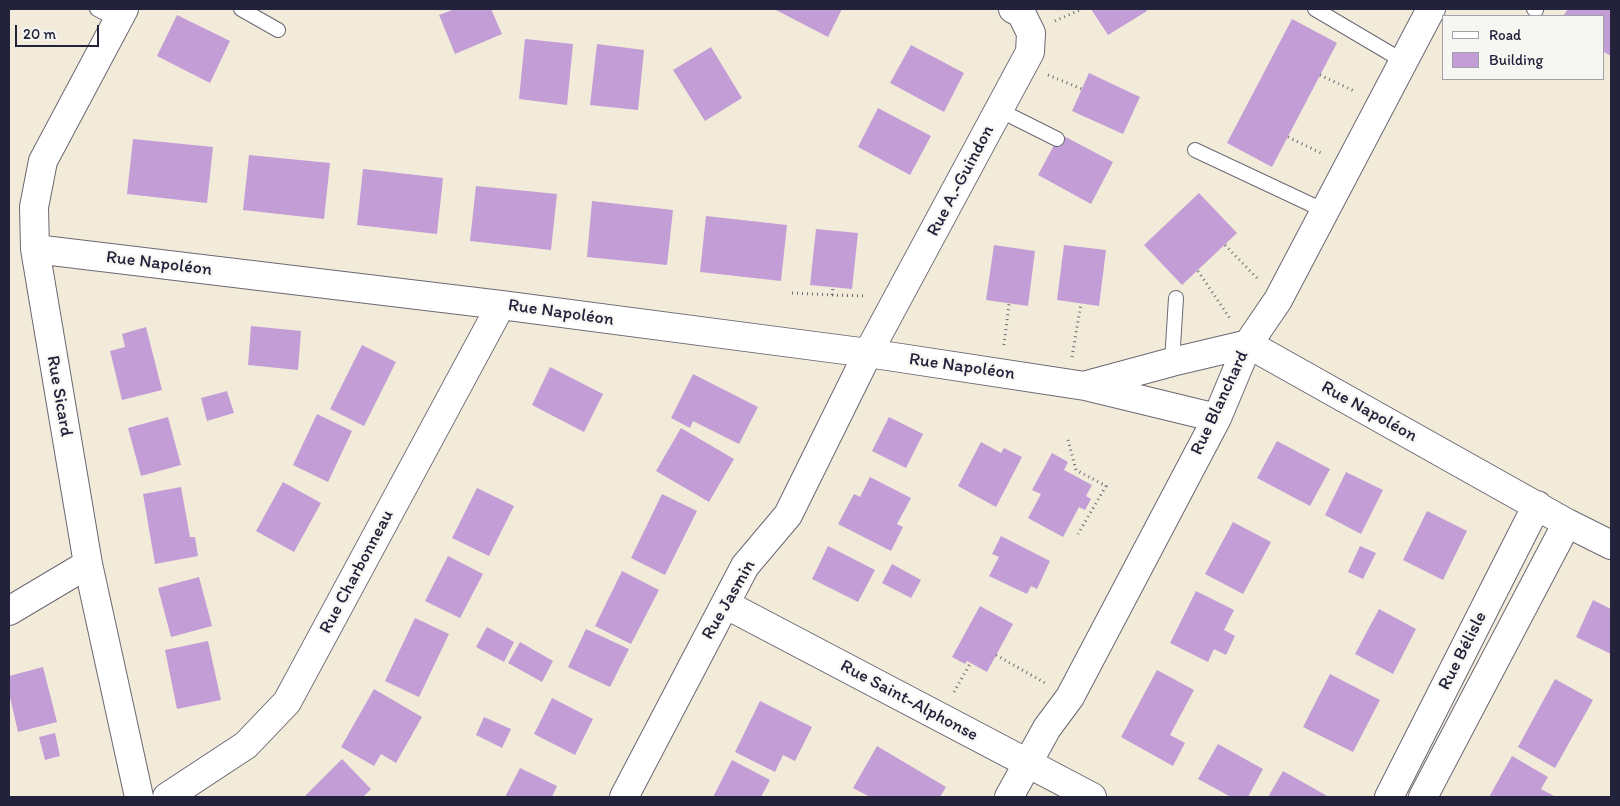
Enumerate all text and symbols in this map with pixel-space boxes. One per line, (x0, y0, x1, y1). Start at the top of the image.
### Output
scale bar (18, 15, 101, 47)
legend (1442, 15, 1605, 80)
text: 20 m (23, 25, 56, 43)
text: Road (1489, 26, 1521, 44)
text: Building (1489, 51, 1543, 69)
street label: Rue A.-Guindon (923, 122, 999, 240)
street label: Rue Napoléon (105, 247, 213, 281)
street label: Rue Napoléon (507, 295, 615, 331)
street label: Rue Blanchard (1186, 347, 1254, 459)
street label: Rue Napoléon (908, 349, 1016, 385)
street label: Rue Sicard (41, 354, 77, 438)
street label: Rue Napoléon (1317, 377, 1421, 447)
street label: Rue Charbonneau (315, 506, 399, 638)
street label: Rue Jasmin (698, 556, 760, 644)
street label: Rue Bélisle (1434, 608, 1492, 694)
street label: Rue Saint-Alphonse (836, 656, 982, 746)

